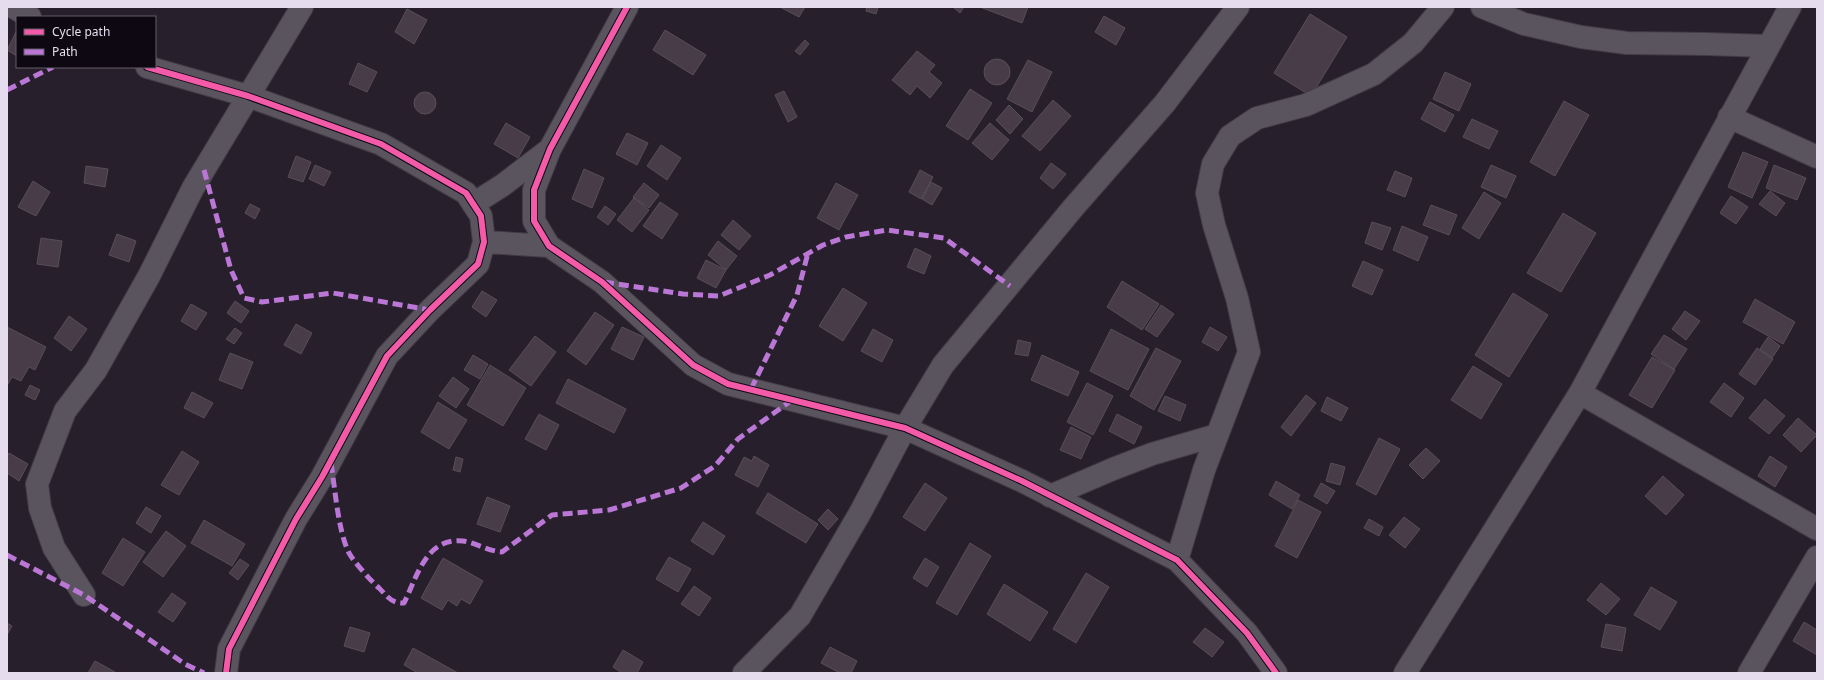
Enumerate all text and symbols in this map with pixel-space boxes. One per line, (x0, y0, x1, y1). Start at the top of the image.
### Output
legend (16, 16, 156, 68)
text: Cycle path (52, 23, 110, 40)
text: Path (52, 43, 78, 60)

